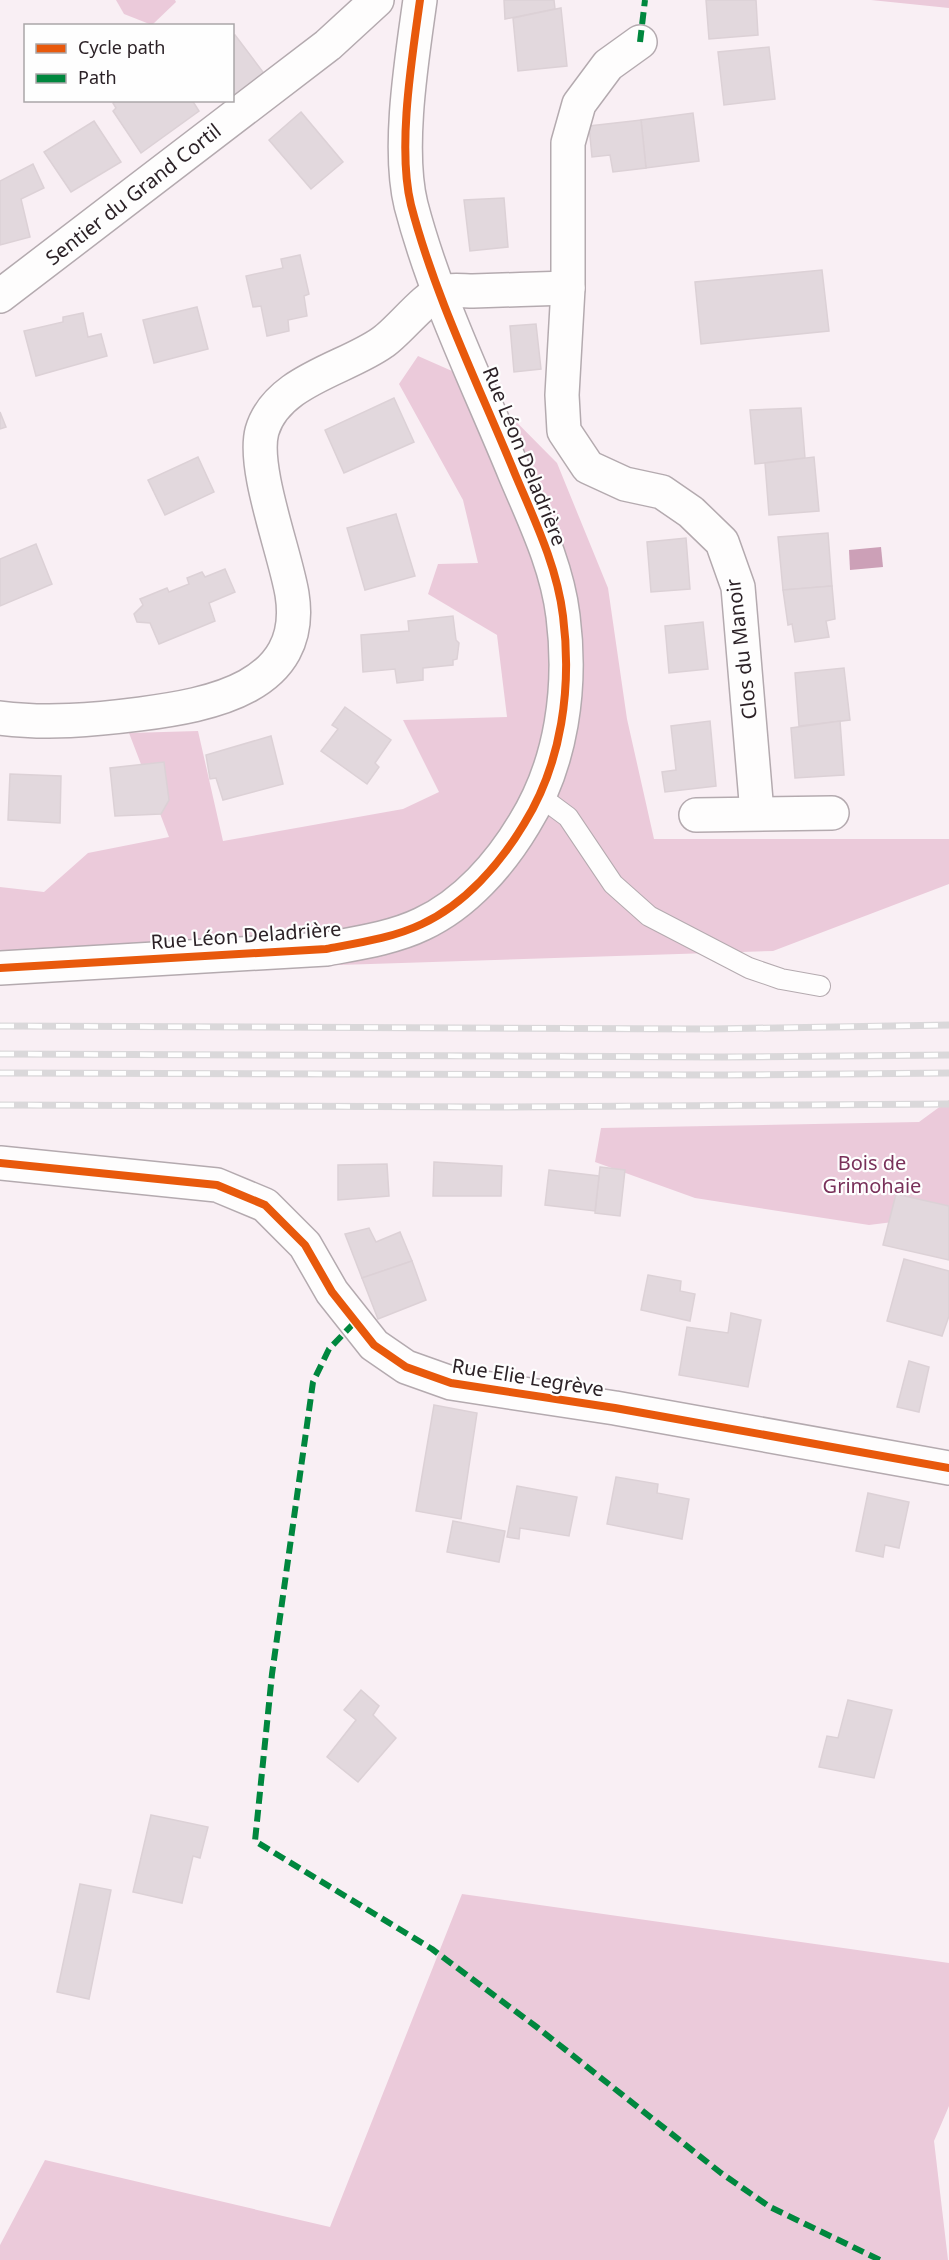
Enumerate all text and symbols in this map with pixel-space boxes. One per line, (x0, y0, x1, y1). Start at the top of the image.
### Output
legend (24, 24, 234, 102)
text: Cycle path (78, 35, 165, 59)
text: Path (78, 65, 117, 89)
street label: Sentier du Grand Cortil (40, 117, 226, 271)
street label: Rue Léon Deladrière (477, 362, 573, 550)
street label: Clos du Manoir (719, 577, 763, 721)
street label: Rue Léon Deladrière (150, 915, 342, 955)
park label: Bois de Grimohaie (823, 1149, 921, 1199)
street label: Rue Elie Legrève (450, 1352, 606, 1402)

